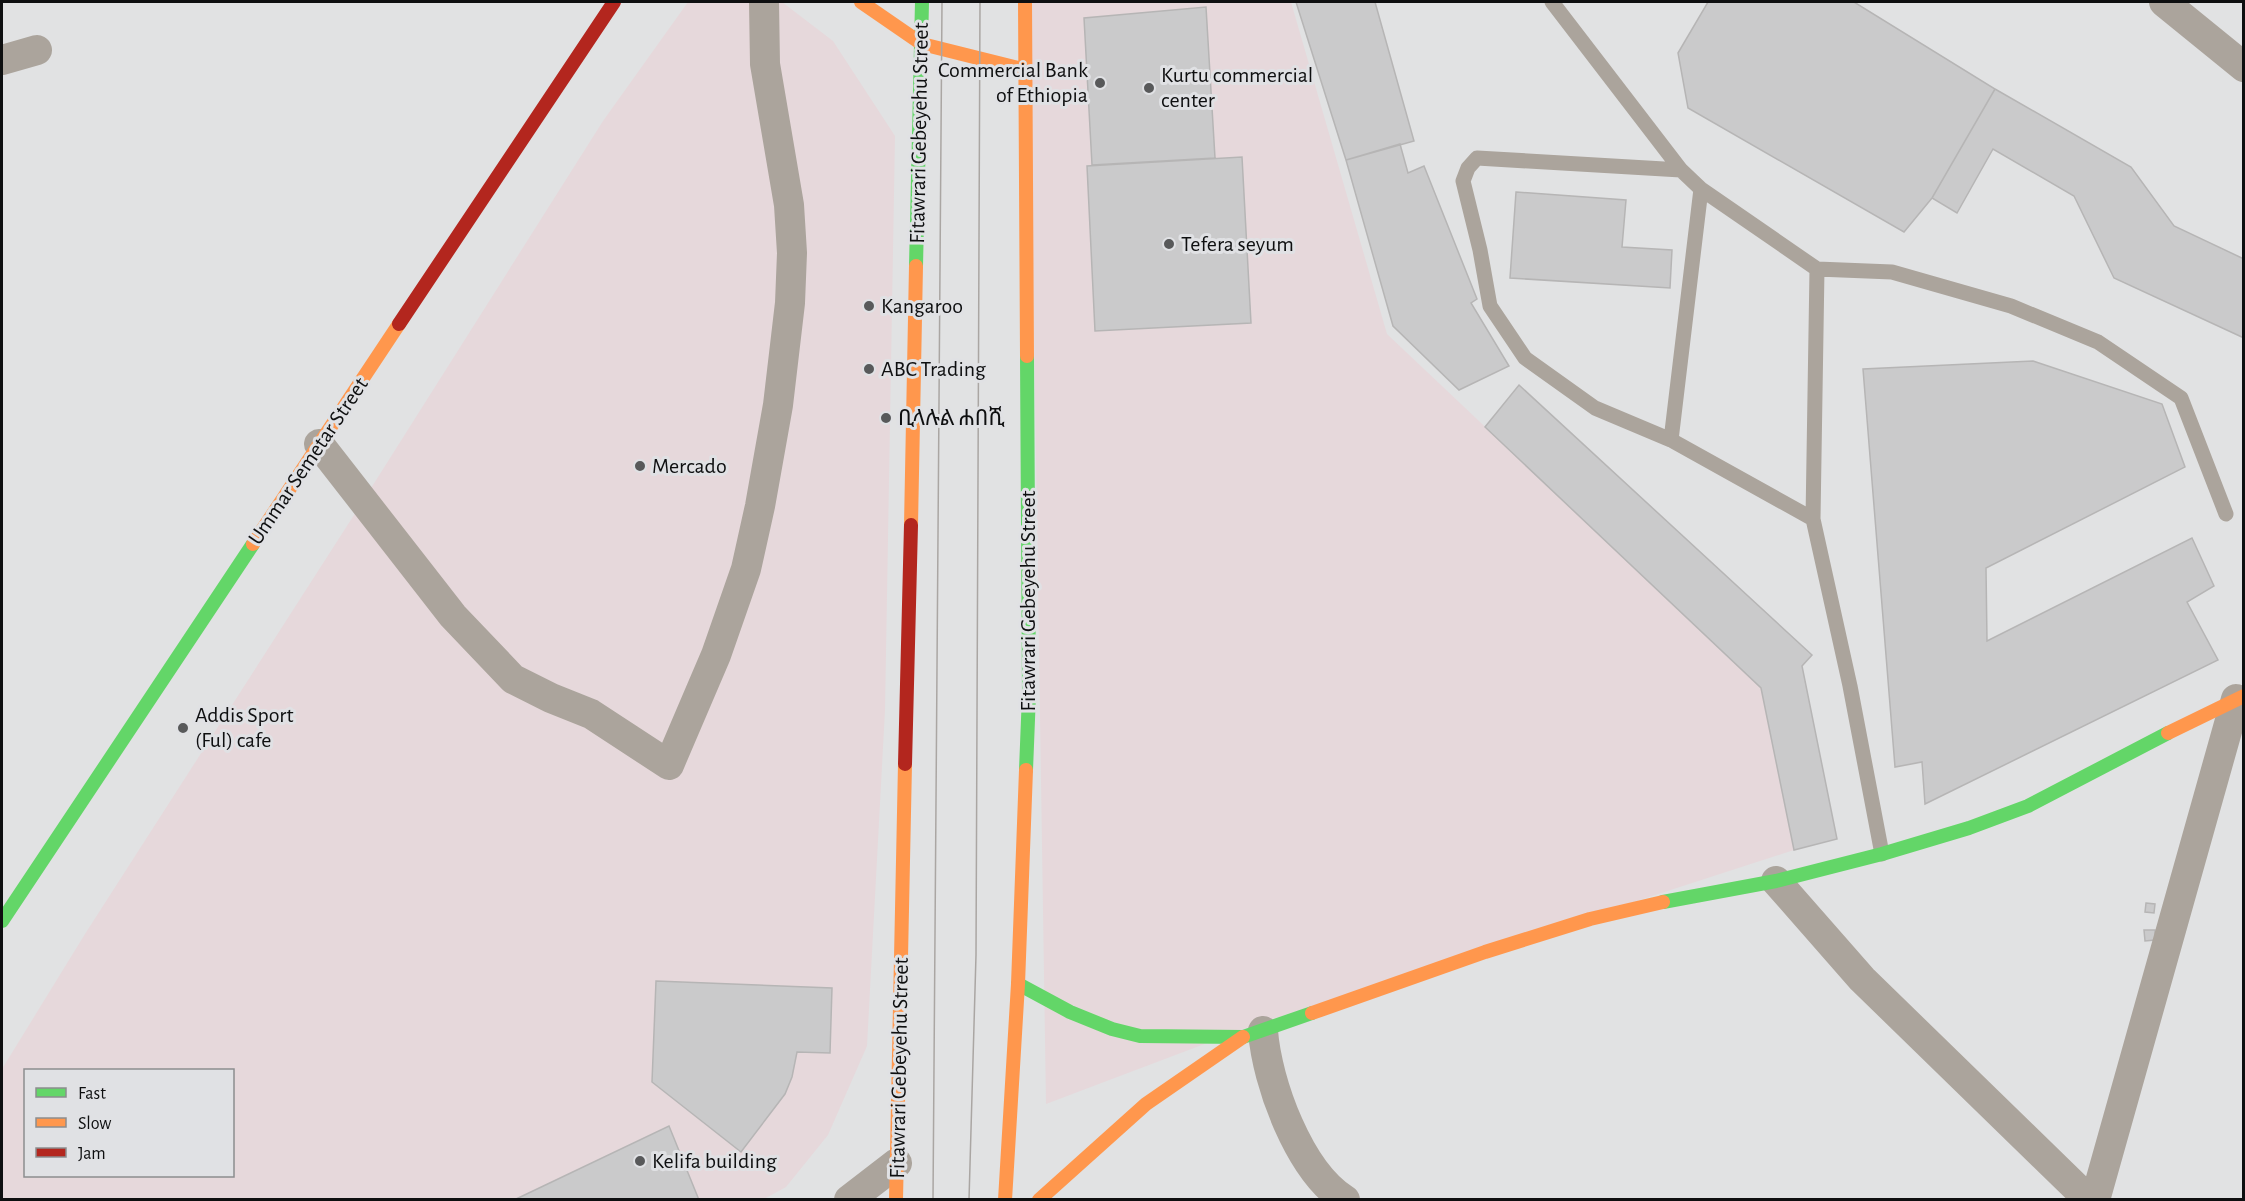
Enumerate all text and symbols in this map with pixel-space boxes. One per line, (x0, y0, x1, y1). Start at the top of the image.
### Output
street label: Fitawrari Gebeyehu Street (906, 22, 932, 244)
place label: Commercial Bank of Ethiopia (938, 59, 1088, 106)
place label: Kurtu commercial center (1161, 64, 1313, 111)
marker: Commercial Bank of Ethiopia (1093, 76, 1107, 90)
marker: Kurtu commercial center (1142, 81, 1156, 95)
place label: Tefera seyum (1181, 233, 1294, 255)
marker: Tefera seyum (1162, 237, 1176, 251)
place label: Kangaroo (881, 295, 963, 317)
marker: Kangaroo (862, 299, 876, 313)
place label: ABC Trading (881, 358, 986, 380)
marker: ABC Trading (862, 362, 876, 376)
street label: Ummar Semetar Street (244, 373, 372, 549)
place label: ቢላሉል ሐበሺ (898, 406, 1005, 429)
marker: ቢላሉል ሐበሺ (879, 411, 893, 425)
place label: Mercado (652, 455, 727, 477)
marker: Mercado (633, 459, 647, 473)
street label: Fitawrari Gebeyehu Street (1017, 490, 1039, 712)
place label: Addis Sport (Ful) cafe (195, 704, 294, 751)
marker: Addis Sport (Ful) cafe (176, 721, 190, 735)
street label: Fitawrari Gebeyehu Street (886, 957, 912, 1179)
legend (24, 1069, 234, 1177)
text: Fast (78, 1085, 106, 1103)
text: Slow (78, 1115, 111, 1133)
text: Jam (78, 1145, 106, 1163)
place label: Kelifa building (652, 1150, 777, 1172)
marker: Kelifa building (633, 1154, 647, 1168)

